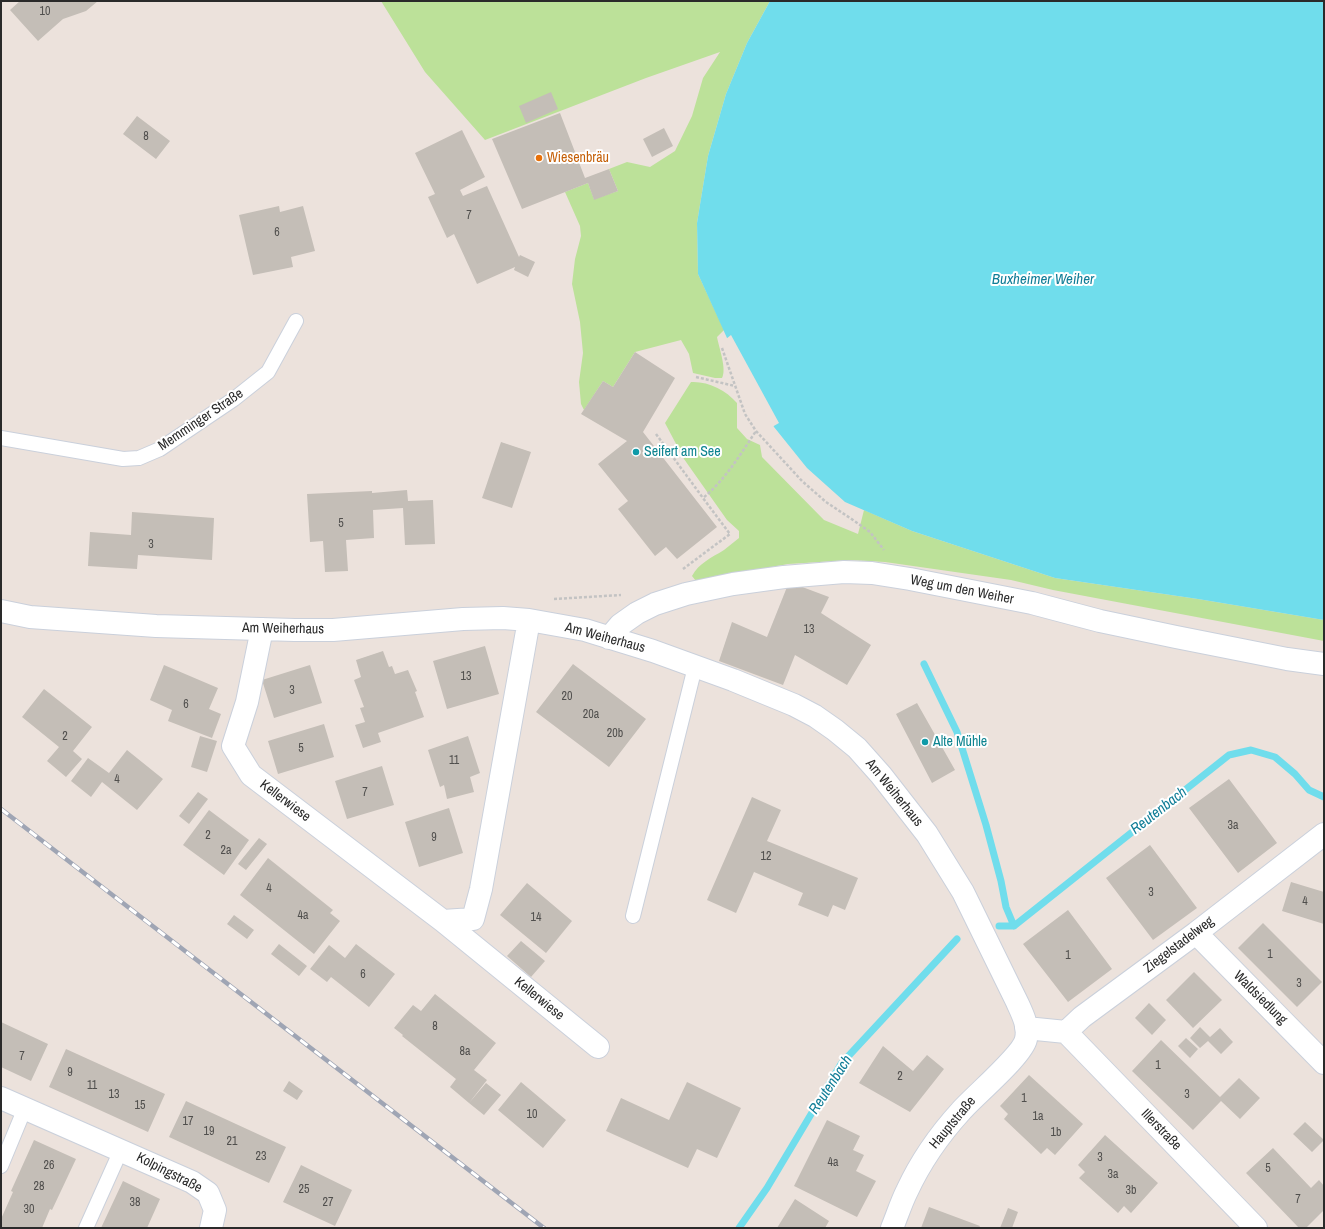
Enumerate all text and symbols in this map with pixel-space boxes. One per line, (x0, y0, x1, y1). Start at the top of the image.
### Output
house number: 10 (40, 5, 50, 19)
house number: 8 (143, 130, 149, 144)
place label: Wiesenbräu (547, 150, 609, 166)
marker: Wiesenbräu (534, 153, 544, 163)
house number: 7 (466, 209, 472, 223)
house number: 6 (274, 226, 280, 240)
water label: Buxheimer Weiher (992, 271, 1094, 289)
street label: Memminger Straße (155, 385, 247, 455)
place label: Seifert am See (644, 444, 721, 460)
marker: Seifert am See (631, 447, 641, 457)
house number: 5 (338, 517, 344, 531)
house number: 3 (148, 538, 154, 552)
street label: Weg um den Weiher (909, 572, 1015, 608)
street label: Am Weiherhaus (563, 619, 647, 657)
street label: Am Weiherhaus (242, 620, 324, 638)
house number: 13 (804, 623, 814, 637)
house number: 13 (461, 670, 471, 684)
house number: 3 (289, 684, 295, 698)
house number: 20 (562, 690, 572, 704)
house number: 6 (183, 698, 189, 712)
house number: 20a (583, 708, 599, 722)
house number: 20b (607, 727, 623, 741)
house number: 2 (62, 730, 68, 744)
place label: Alte Mühle (933, 734, 987, 750)
marker: Alte Mühle (920, 737, 930, 747)
house number: 5 (298, 742, 304, 756)
house number: 11 (449, 754, 459, 768)
street label: Am Weiherhaus (862, 756, 926, 830)
house number: 4 (114, 773, 120, 787)
street label: Kellerwiese (256, 776, 314, 826)
water label: Reutenbach (1127, 783, 1191, 839)
house number: 7 (362, 786, 368, 800)
house number: 3a (1228, 819, 1238, 833)
house number: 2 (205, 829, 211, 843)
house number: 9 (431, 831, 437, 845)
house number: 2a (221, 844, 231, 858)
house number: 12 (761, 850, 771, 864)
house number: 4 (266, 882, 272, 896)
house number: 3 (1148, 886, 1154, 900)
house number: 4 (1302, 895, 1308, 909)
house number: 4a (298, 909, 308, 923)
house number: 14 (531, 911, 541, 925)
street label: Ziegelstadelweg (1141, 913, 1217, 977)
house number: 1 (1267, 948, 1273, 962)
house number: 1 (1065, 949, 1071, 963)
house number: 6 (360, 968, 366, 982)
street label: Waldsiedlung (1230, 968, 1290, 1028)
street label: Kellerwiese (511, 974, 567, 1024)
house number: 3 (1296, 977, 1302, 991)
house number: 8 (432, 1020, 438, 1034)
house number: 8a (460, 1045, 470, 1059)
house number: 7 (19, 1050, 25, 1064)
water label: Reutenbach (805, 1052, 857, 1118)
house number: 1 (1155, 1059, 1161, 1073)
house number: 9 (67, 1066, 73, 1080)
house number: 2 (897, 1070, 903, 1084)
house number: 11 (87, 1079, 97, 1093)
house number: 13 (109, 1088, 119, 1102)
house number: 3 (1184, 1088, 1190, 1102)
house number: 1 (1021, 1092, 1027, 1106)
street label: Hauptstraße (926, 1093, 980, 1153)
house number: 15 (135, 1099, 145, 1113)
street label: Illerstraße (1137, 1106, 1185, 1154)
house number: 10 (527, 1108, 537, 1122)
house number: 1a (1033, 1110, 1043, 1124)
house number: 17 (183, 1115, 193, 1129)
house number: 19 (204, 1125, 214, 1139)
house number: 1b (1051, 1126, 1061, 1140)
house number: 21 (227, 1135, 237, 1149)
street label: Kolpingstraße (133, 1149, 205, 1197)
house number: 23 (256, 1150, 266, 1164)
house number: 3 (1097, 1151, 1103, 1165)
house number: 4a (828, 1156, 838, 1170)
house number: 26 (44, 1159, 54, 1173)
house number: 5 (1265, 1162, 1271, 1176)
house number: 3a (1108, 1168, 1118, 1182)
house number: 28 (34, 1180, 44, 1194)
house number: 25 (299, 1183, 309, 1197)
house number: 3b (1126, 1184, 1136, 1198)
house number: 7 (1295, 1193, 1301, 1207)
house number: 38 (130, 1196, 140, 1210)
house number: 27 (323, 1196, 333, 1210)
house number: 30 (24, 1203, 34, 1217)

